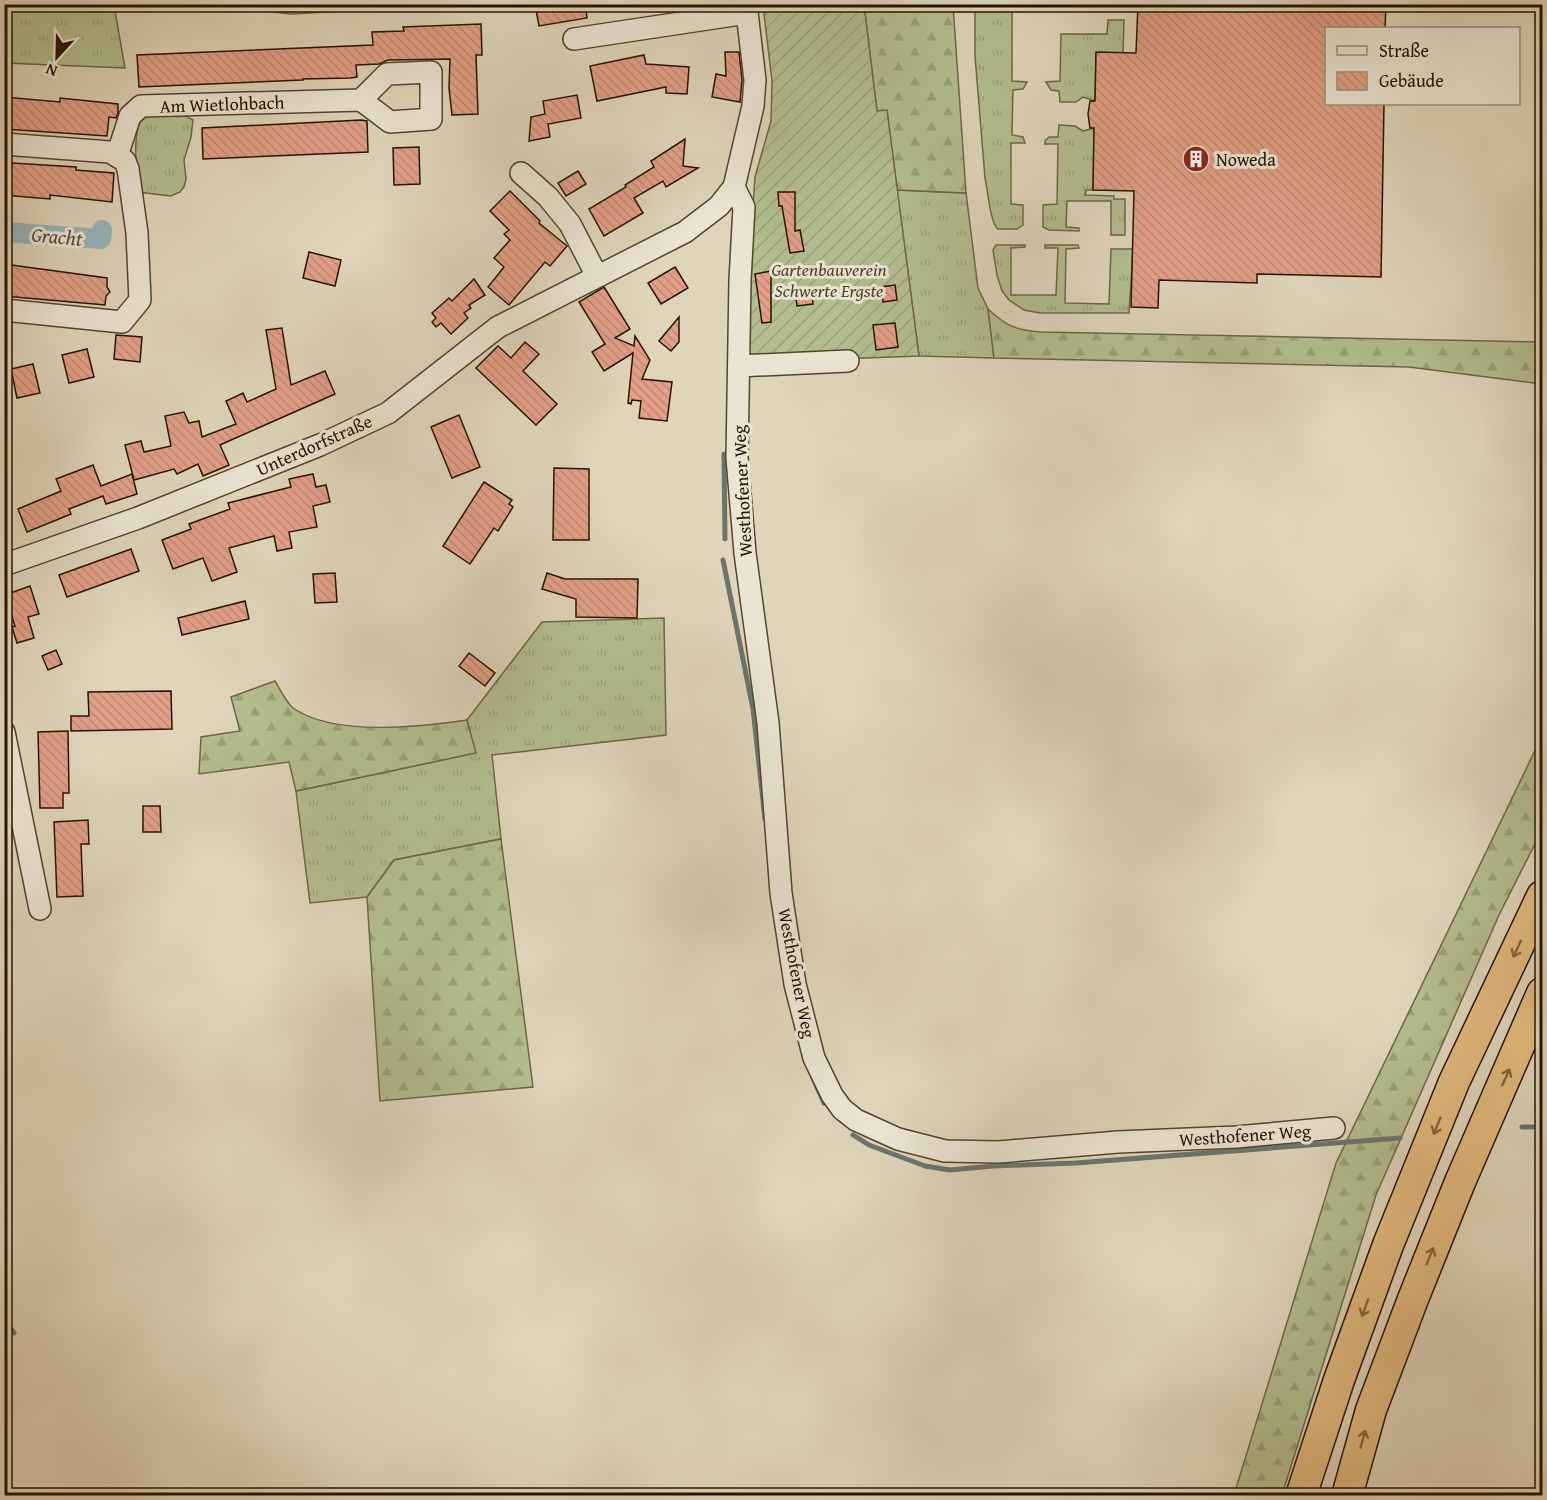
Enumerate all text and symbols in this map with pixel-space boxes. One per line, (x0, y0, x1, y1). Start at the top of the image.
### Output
north arrow (27, 27, 87, 87)
legend (1325, 27, 1520, 105)
text: Straße (1379, 37, 1429, 64)
text: N (42, 58, 61, 84)
text: Gebäude (1379, 67, 1444, 94)
street label: Am Wietlohbach (159, 88, 285, 120)
building icon: Noweda (1181, 144, 1211, 174)
place label: Noweda (1216, 146, 1276, 173)
water label: Gracht (30, 219, 84, 253)
park label: Gartenbauverein Schwerte Ergste (771, 256, 887, 304)
street label: Unterdorfstraße (252, 407, 376, 483)
street label: Westhofener Weg (725, 424, 759, 558)
street label: Westhofener Weg (771, 906, 823, 1040)
one-way arrow (1511, 939, 1523, 957)
one-way arrow (1501, 1068, 1512, 1086)
street label: Westhofener Weg (1178, 1117, 1312, 1153)
one-way arrow (1430, 1117, 1441, 1135)
one-way arrow (1425, 1247, 1436, 1266)
one-way arrow (1359, 1298, 1370, 1317)
one-way arrow (1358, 1430, 1369, 1449)

